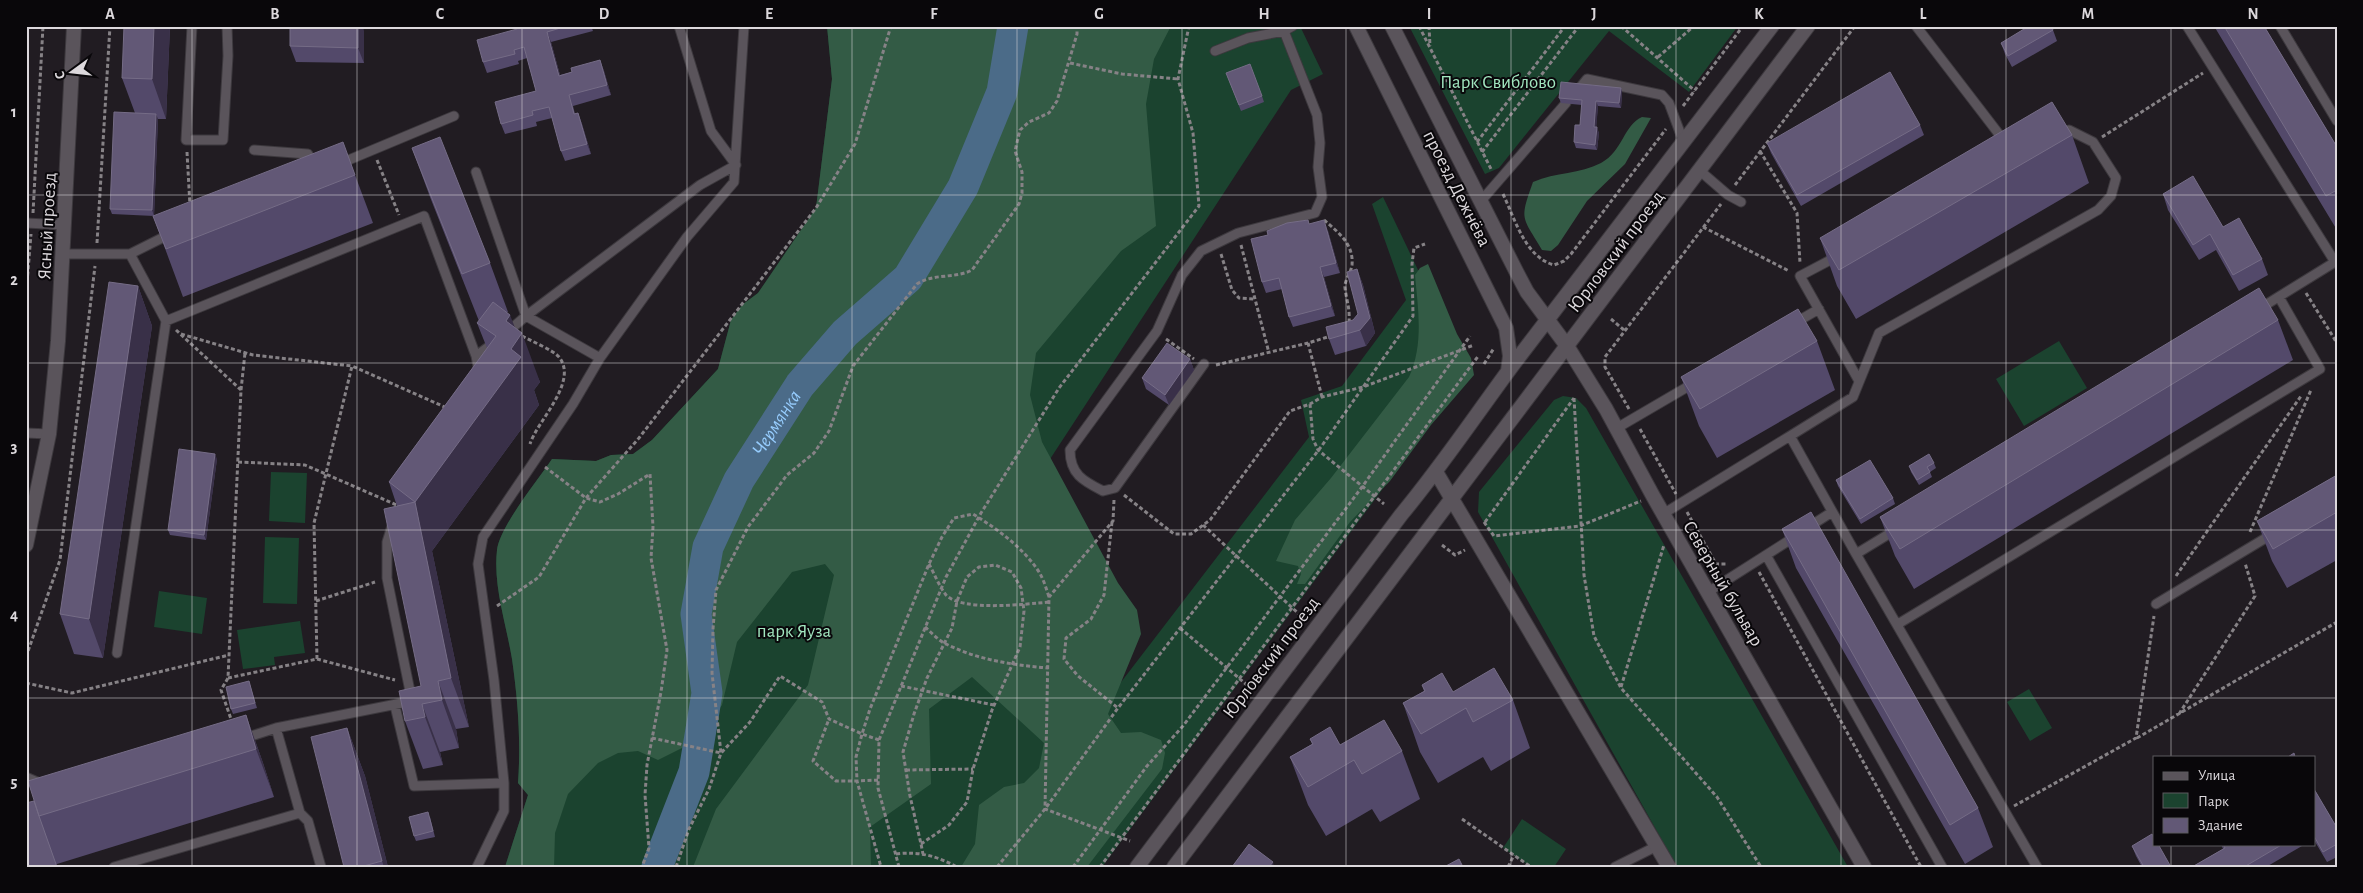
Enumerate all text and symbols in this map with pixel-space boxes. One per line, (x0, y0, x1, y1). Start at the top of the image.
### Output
text: A (105, 6, 115, 22)
text: B (270, 6, 280, 22)
text: C (436, 6, 445, 22)
text: D (599, 6, 610, 22)
text: E (765, 6, 773, 22)
text: F (930, 6, 938, 22)
text: G (1094, 6, 1104, 22)
text: H (1258, 6, 1270, 22)
text: I (1427, 6, 1431, 22)
text: J (1591, 6, 1597, 22)
text: K (1754, 6, 1764, 22)
text: L (1920, 6, 1927, 22)
text: M (2082, 6, 2094, 22)
text: N (2247, 6, 2259, 22)
north arrow (48, 48, 98, 98)
text: С (53, 69, 68, 81)
park label: Парк Свиблово (1440, 73, 1556, 92)
text: 1 (11, 104, 17, 120)
street label: проезд Дежнёва (1419, 128, 1494, 250)
street label: Ясный проезд (35, 172, 60, 280)
street label: Юрловский проезд (1564, 188, 1668, 316)
text: 2 (10, 272, 18, 288)
water label: Чермянка (749, 387, 805, 459)
text: 3 (11, 439, 18, 455)
street label: Северный бульвар (1679, 518, 1766, 650)
street label: Юрловский проезд (1219, 594, 1323, 722)
text: 4 (10, 607, 18, 623)
park label: парк Яуза (757, 622, 832, 641)
legend (2153, 756, 2316, 846)
text: Улица (2198, 768, 2235, 783)
text: 5 (11, 774, 18, 790)
text: Парк (2198, 794, 2229, 809)
text: Здание (2198, 818, 2243, 833)

